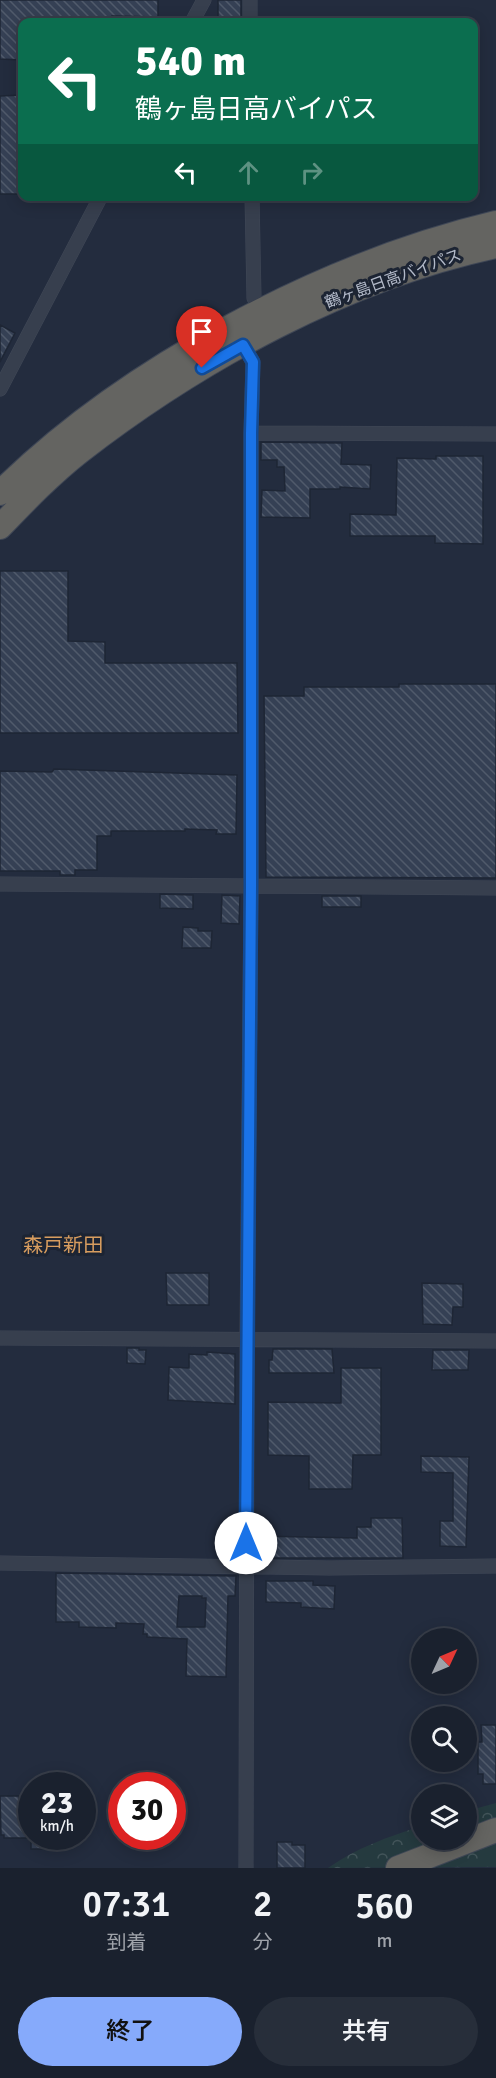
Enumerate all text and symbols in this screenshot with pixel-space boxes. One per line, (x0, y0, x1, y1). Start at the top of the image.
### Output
text: 540 m (135, 36, 246, 87)
icon: left (36, 42, 114, 120)
text: 鶴ヶ島日高バイパス (135, 93, 377, 126)
icon: left (169, 156, 202, 189)
icon: ahead (232, 156, 265, 189)
icon: right (295, 156, 328, 189)
street label: 鶴ヶ島日高バイパス (322, 245, 464, 313)
pin (176, 306, 227, 368)
icon: arrive (185, 315, 218, 348)
district label: 森戸新田 (23, 1233, 103, 1258)
position arrow (214, 1511, 278, 1575)
north arrow (411, 1628, 477, 1694)
map controls (411, 1628, 477, 1850)
button: search (411, 1706, 477, 1772)
speed limit sign: 30 (108, 1772, 186, 1850)
button: layers (411, 1784, 477, 1850)
text: 23 (41, 1785, 73, 1822)
text: km/h (40, 1817, 74, 1835)
text: 07:31 (82, 1882, 170, 1927)
text: 2 (253, 1882, 273, 1927)
text: 560 (355, 1884, 414, 1929)
text: m (376, 1928, 392, 1953)
text: 到着 (106, 1930, 146, 1955)
text: 分 (253, 1930, 273, 1955)
button: 終了 (18, 1997, 242, 2066)
button: 共有 (254, 1997, 478, 2066)

